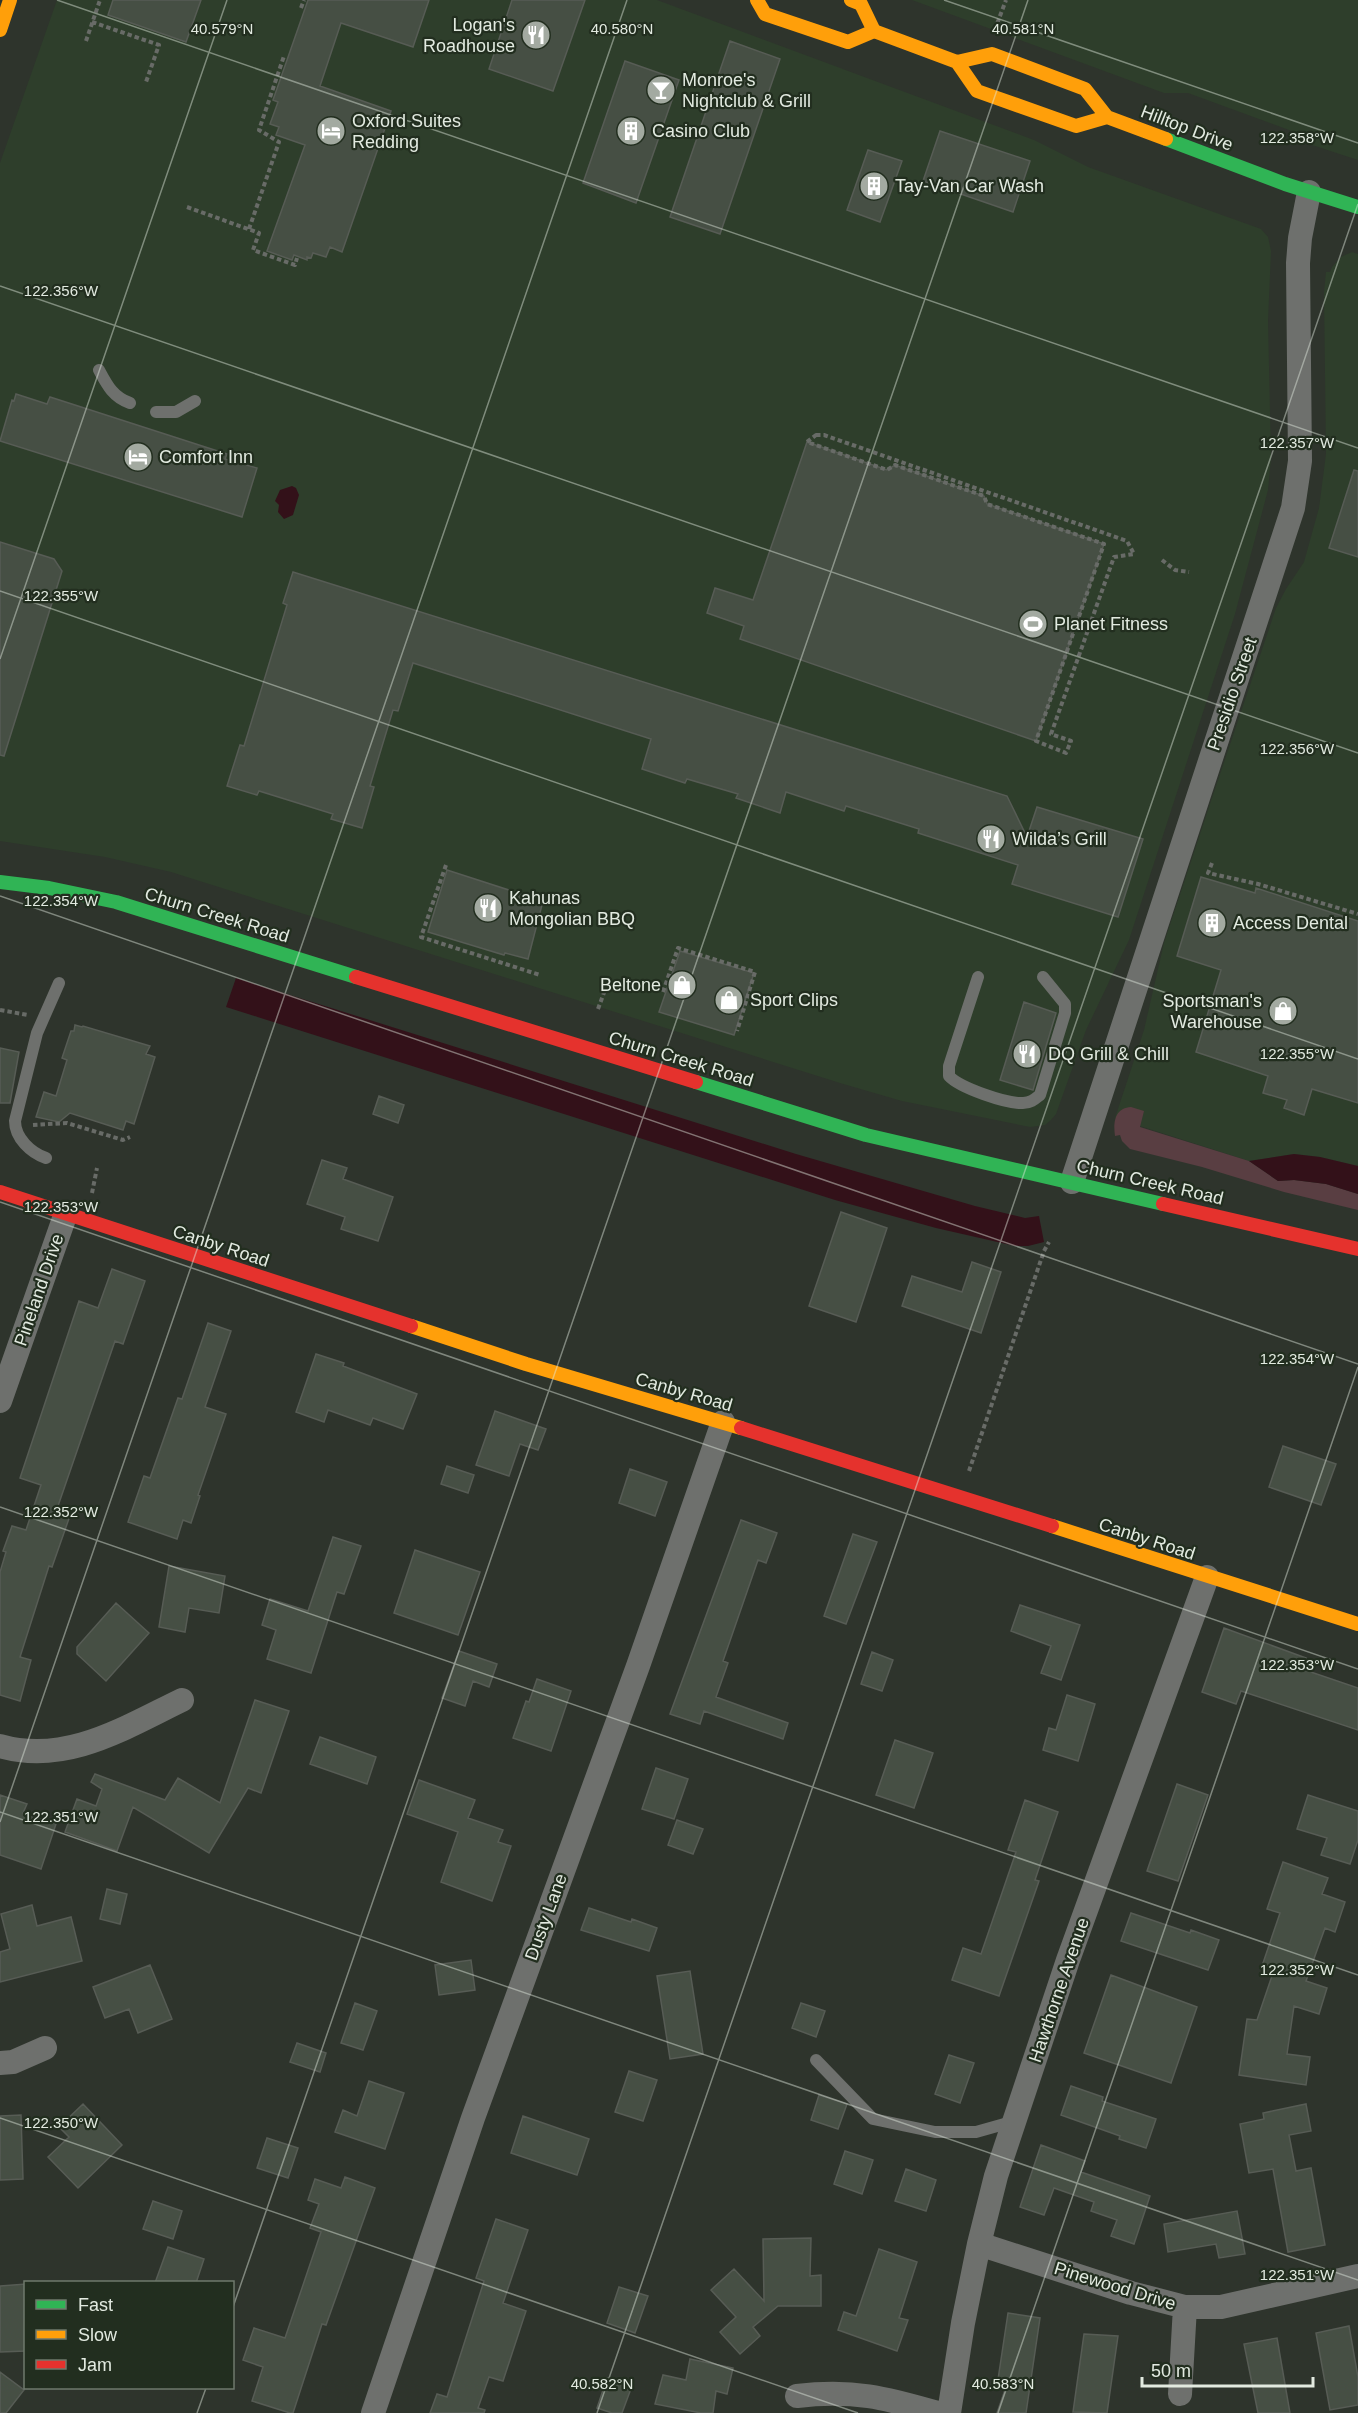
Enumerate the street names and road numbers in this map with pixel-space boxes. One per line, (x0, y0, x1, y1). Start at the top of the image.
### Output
street label: Hilltop Drive (1138, 101, 1236, 155)
street label: Presidio Street (1203, 635, 1261, 753)
street label: Churn Creek Road (142, 883, 292, 947)
street label: Churn Creek Road (606, 1027, 756, 1091)
street label: Churn Creek Road (1075, 1155, 1225, 1209)
street label: Canby Road (170, 1221, 272, 1271)
street label: Pineland Drive (10, 1231, 68, 1349)
street label: Canby Road (633, 1369, 735, 1415)
street label: Canby Road (1096, 1514, 1198, 1564)
street label: Dusty Lane (521, 1871, 571, 1963)
street label: Hawthorne Avenue (1025, 1915, 1093, 2065)
street label: Pinewood Drive (1052, 2258, 1178, 2314)

